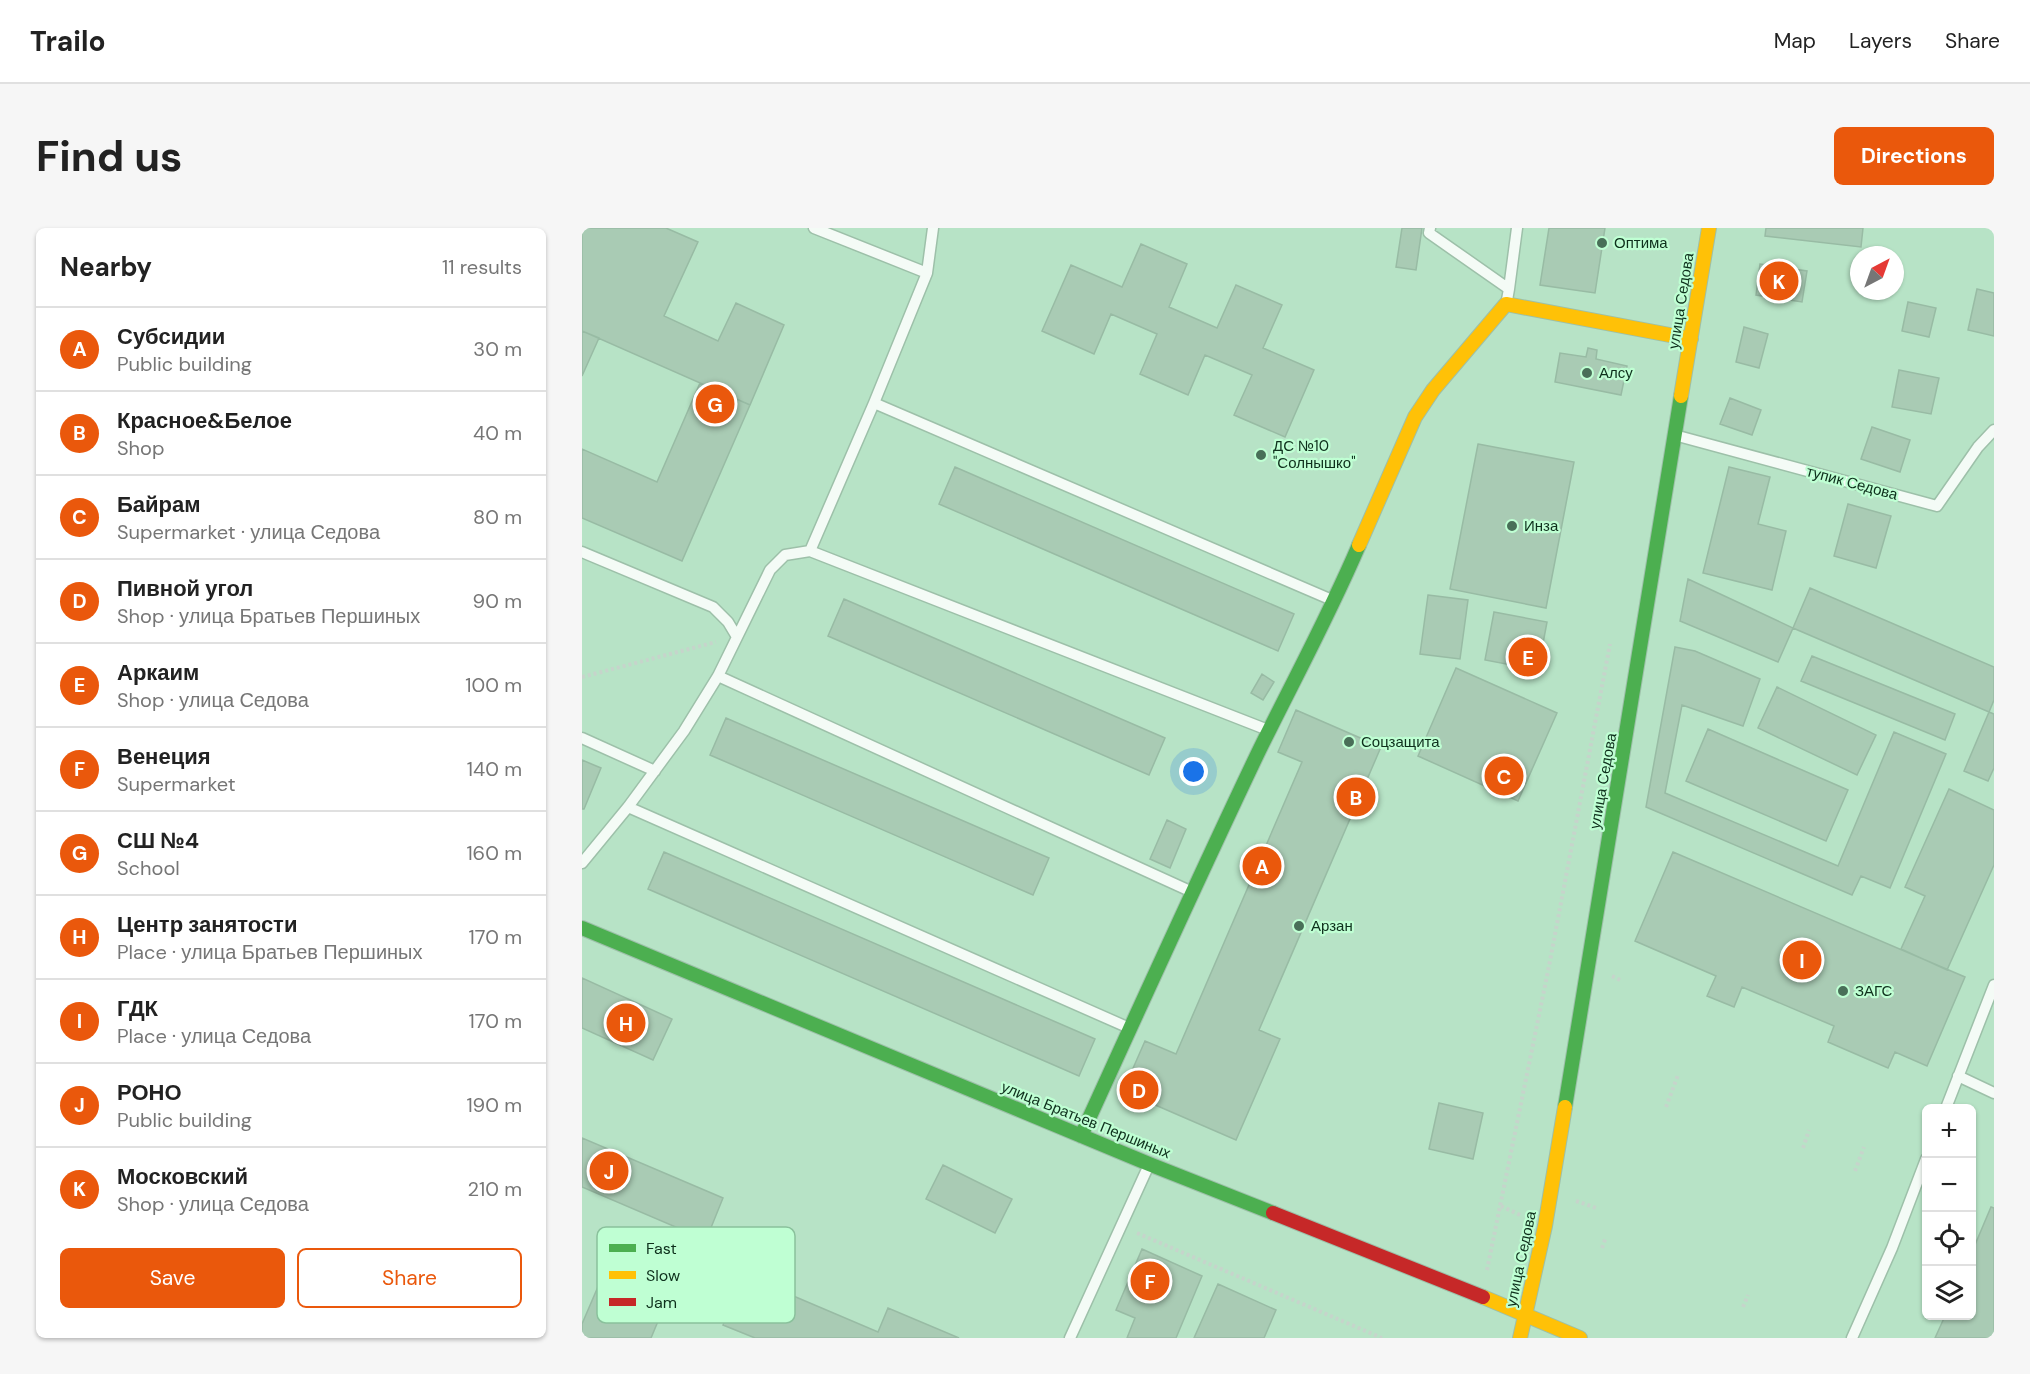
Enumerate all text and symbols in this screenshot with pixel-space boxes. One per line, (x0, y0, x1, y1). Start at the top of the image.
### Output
text: Trailo (30, 23, 106, 60)
text: Map (1774, 27, 1816, 55)
text: Layers (1849, 27, 1912, 55)
text: Share (1945, 27, 2000, 55)
button: Directions (1834, 127, 1994, 185)
text: Find us (36, 129, 182, 184)
place label: Оптима (1614, 233, 1668, 253)
marker: Оптима (1595, 236, 1609, 250)
north arrow (1850, 246, 1904, 300)
text: Nearby (60, 250, 152, 284)
street label: улица Седова (1664, 251, 1699, 351)
text: 11 results (442, 254, 522, 280)
pin: K (1760, 259, 1798, 304)
text: Субсидии (117, 322, 225, 351)
text: A (72, 336, 87, 362)
text: 30 m (473, 336, 522, 362)
text: Public building (117, 351, 252, 377)
place label: Алсу (1599, 363, 1633, 383)
marker: Алсу (1580, 366, 1594, 380)
pin: G (696, 382, 734, 426)
text: Красное&Белое (117, 406, 292, 435)
text: B (73, 420, 86, 446)
text: 40 m (473, 420, 522, 446)
text: Shop (117, 435, 164, 461)
place label: ДС №10 "Солнышко" (1273, 436, 1356, 473)
marker: ДС №10 "Солнышко" (1254, 448, 1268, 462)
street label: тупик Седова (1804, 461, 1900, 505)
text: Байрам (117, 490, 201, 519)
text: C (72, 504, 87, 530)
text: 80 m (473, 504, 522, 530)
place label: Инза (1524, 516, 1559, 536)
text: Supermarket · улица Седова (117, 519, 380, 545)
marker: Инза (1505, 519, 1519, 533)
text: Пивной угол (117, 574, 253, 603)
text: D (72, 588, 87, 614)
text: 90 m (473, 588, 522, 614)
text: Shop · улица Братьев Першиных (117, 603, 420, 629)
pin: E (1508, 634, 1548, 680)
text: Аркаим (117, 658, 199, 687)
text: E (74, 672, 85, 698)
text: 100 m (465, 672, 522, 698)
text: Shop · улица Седова (117, 687, 309, 713)
street label: улица Седова (1585, 731, 1621, 831)
place label: Соцзащита (1361, 732, 1440, 752)
marker: Соцзащита (1342, 735, 1356, 749)
text: Венеция (117, 742, 211, 771)
pin: C (1484, 754, 1524, 798)
text: F (74, 756, 85, 782)
text: 140 m (467, 756, 522, 782)
your location (1179, 757, 1208, 786)
text: Supermarket (117, 771, 236, 797)
pin: B (1336, 774, 1376, 820)
text: СШ №4 (117, 826, 199, 855)
text: G (72, 840, 87, 866)
text: 160 m (466, 840, 522, 866)
pin: A (1242, 844, 1282, 888)
text: School (117, 855, 180, 881)
text: Центр занятости (117, 910, 297, 939)
place label: Арзан (1311, 916, 1353, 936)
marker: Арзан (1292, 919, 1306, 933)
text: H (72, 924, 87, 950)
text: 170 m (469, 924, 522, 950)
pin: I (1782, 938, 1822, 982)
text: Place · улица Братьев Першиных (117, 939, 422, 965)
place label: ЗАГС (1855, 981, 1893, 1001)
marker: ЗАГС (1836, 984, 1850, 998)
text: ГДК (117, 994, 158, 1023)
pin: H (606, 1000, 645, 1046)
text: I (77, 1008, 82, 1034)
text: 170 m (469, 1008, 522, 1034)
text: Place · улица Седова (117, 1023, 311, 1049)
pin: D (1120, 1068, 1158, 1112)
street label: улица Братьев Першиных (998, 1077, 1174, 1163)
text: РОНО (117, 1078, 182, 1107)
text: J (74, 1092, 85, 1118)
text: 190 m (466, 1092, 522, 1118)
map controls (1922, 1104, 1976, 1320)
button: + (1922, 1104, 1976, 1158)
text: Public building (117, 1107, 252, 1133)
pin: J (590, 1148, 628, 1194)
button: − (1922, 1158, 1976, 1212)
text: Московский (117, 1162, 248, 1191)
text: K (73, 1176, 86, 1202)
text: 210 m (467, 1176, 522, 1202)
text: Shop · улица Седова (117, 1191, 309, 1217)
street label: улица Седова (1501, 1209, 1541, 1309)
button: locate (1922, 1212, 1976, 1266)
legend (597, 1227, 795, 1323)
text: Fast (646, 1238, 677, 1259)
button: Save (60, 1248, 285, 1308)
button: Share (297, 1248, 522, 1308)
pin: F (1130, 1258, 1170, 1304)
text: Slow (646, 1265, 680, 1286)
button: layers (1922, 1266, 1976, 1320)
text: Jam (646, 1292, 677, 1313)

